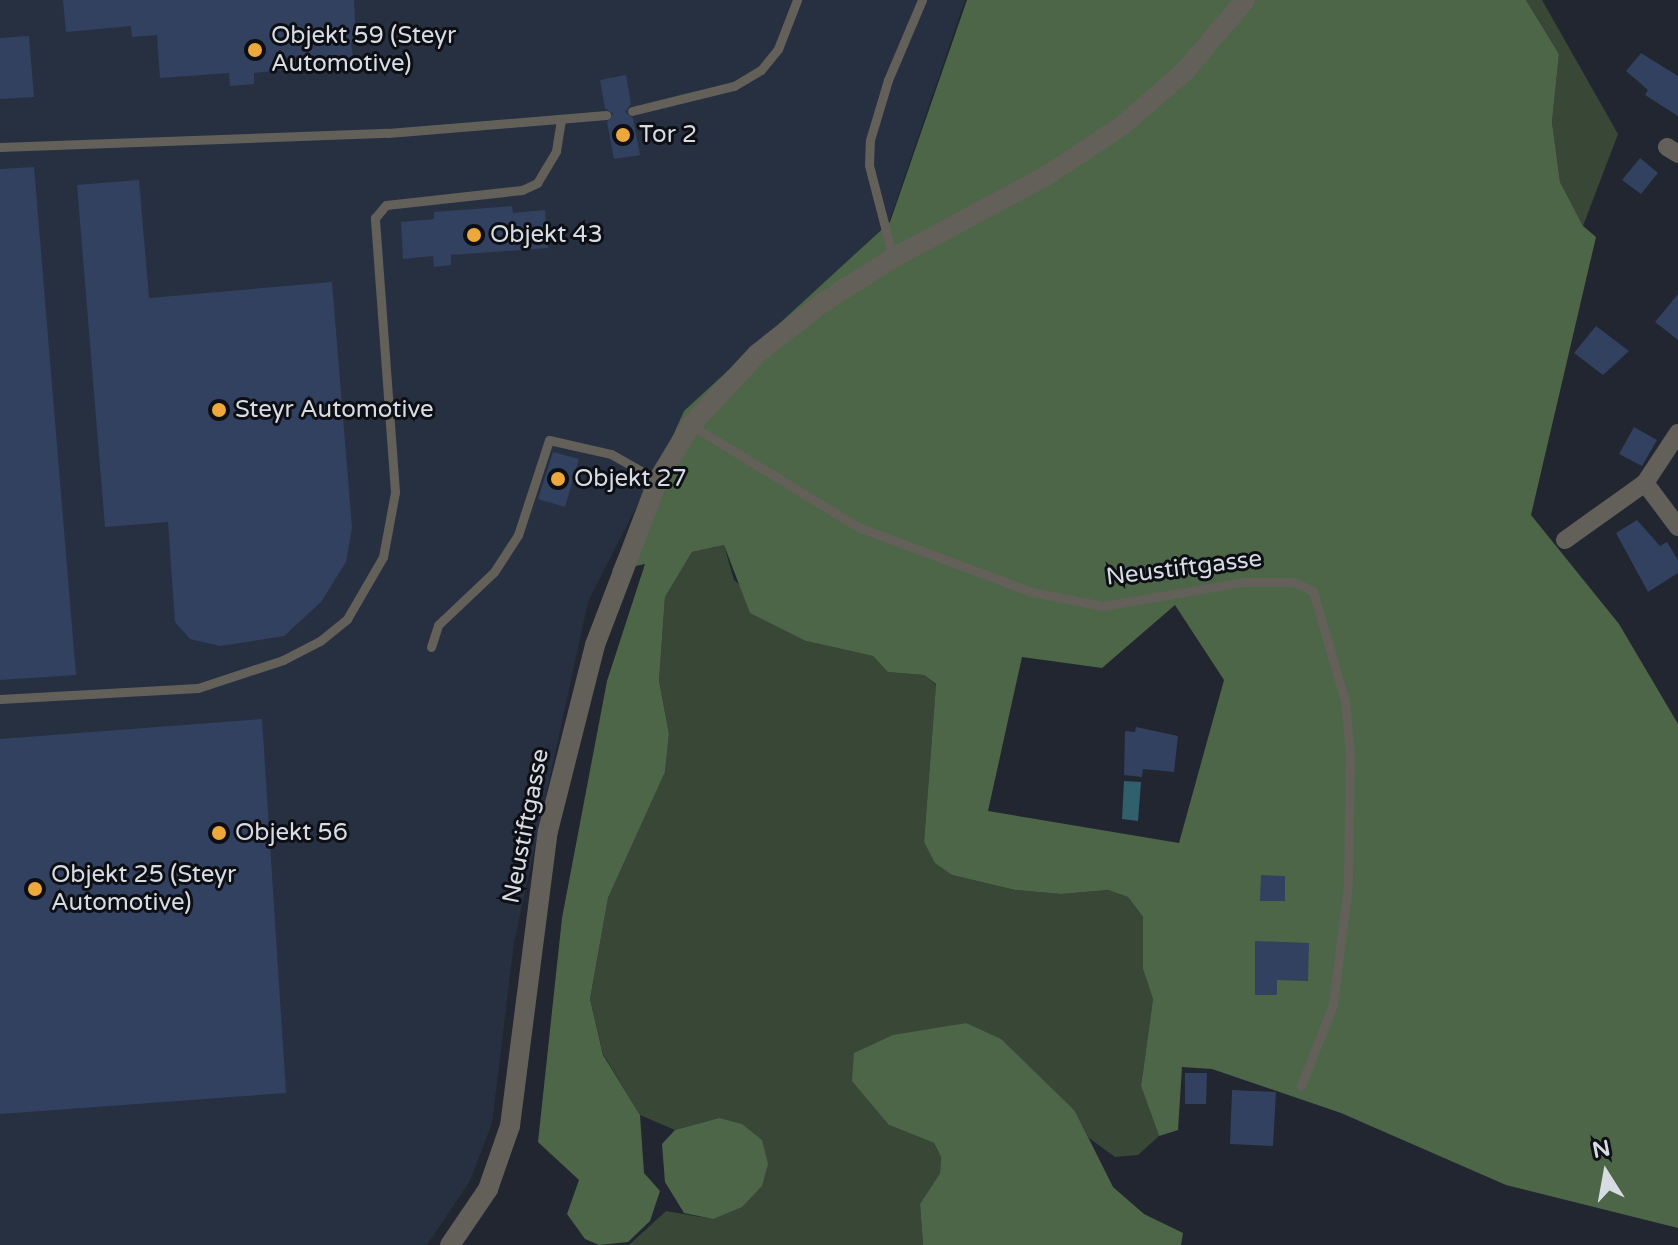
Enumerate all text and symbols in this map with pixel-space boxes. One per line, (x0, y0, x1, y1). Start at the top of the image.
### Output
place label: Objekt 59 (Steyr Automotive) (271, 22, 456, 78)
marker: Objekt 59 (Steyr Automotive) (246, 41, 264, 59)
place label: Tor 2 (639, 121, 697, 149)
marker: Tor 2 (614, 126, 632, 144)
place label: Objekt 43 (490, 221, 603, 249)
marker: Objekt 43 (465, 226, 483, 244)
place label: Steyr Automotive (235, 396, 434, 424)
marker: Steyr Automotive (210, 401, 228, 419)
place label: Objekt 27 (574, 465, 687, 493)
marker: Objekt 27 (549, 470, 567, 488)
street label: Neustiftgasse (1104, 544, 1264, 592)
street label: Neustiftgasse (497, 746, 555, 906)
place label: Objekt 56 (235, 819, 348, 847)
marker: Objekt 56 (210, 824, 228, 842)
place label: Objekt 25 (Steyr Automotive) (51, 861, 236, 917)
marker: Objekt 25 (Steyr Automotive) (26, 880, 44, 898)
north arrow (1566, 1133, 1646, 1213)
text: N (1590, 1135, 1613, 1164)

